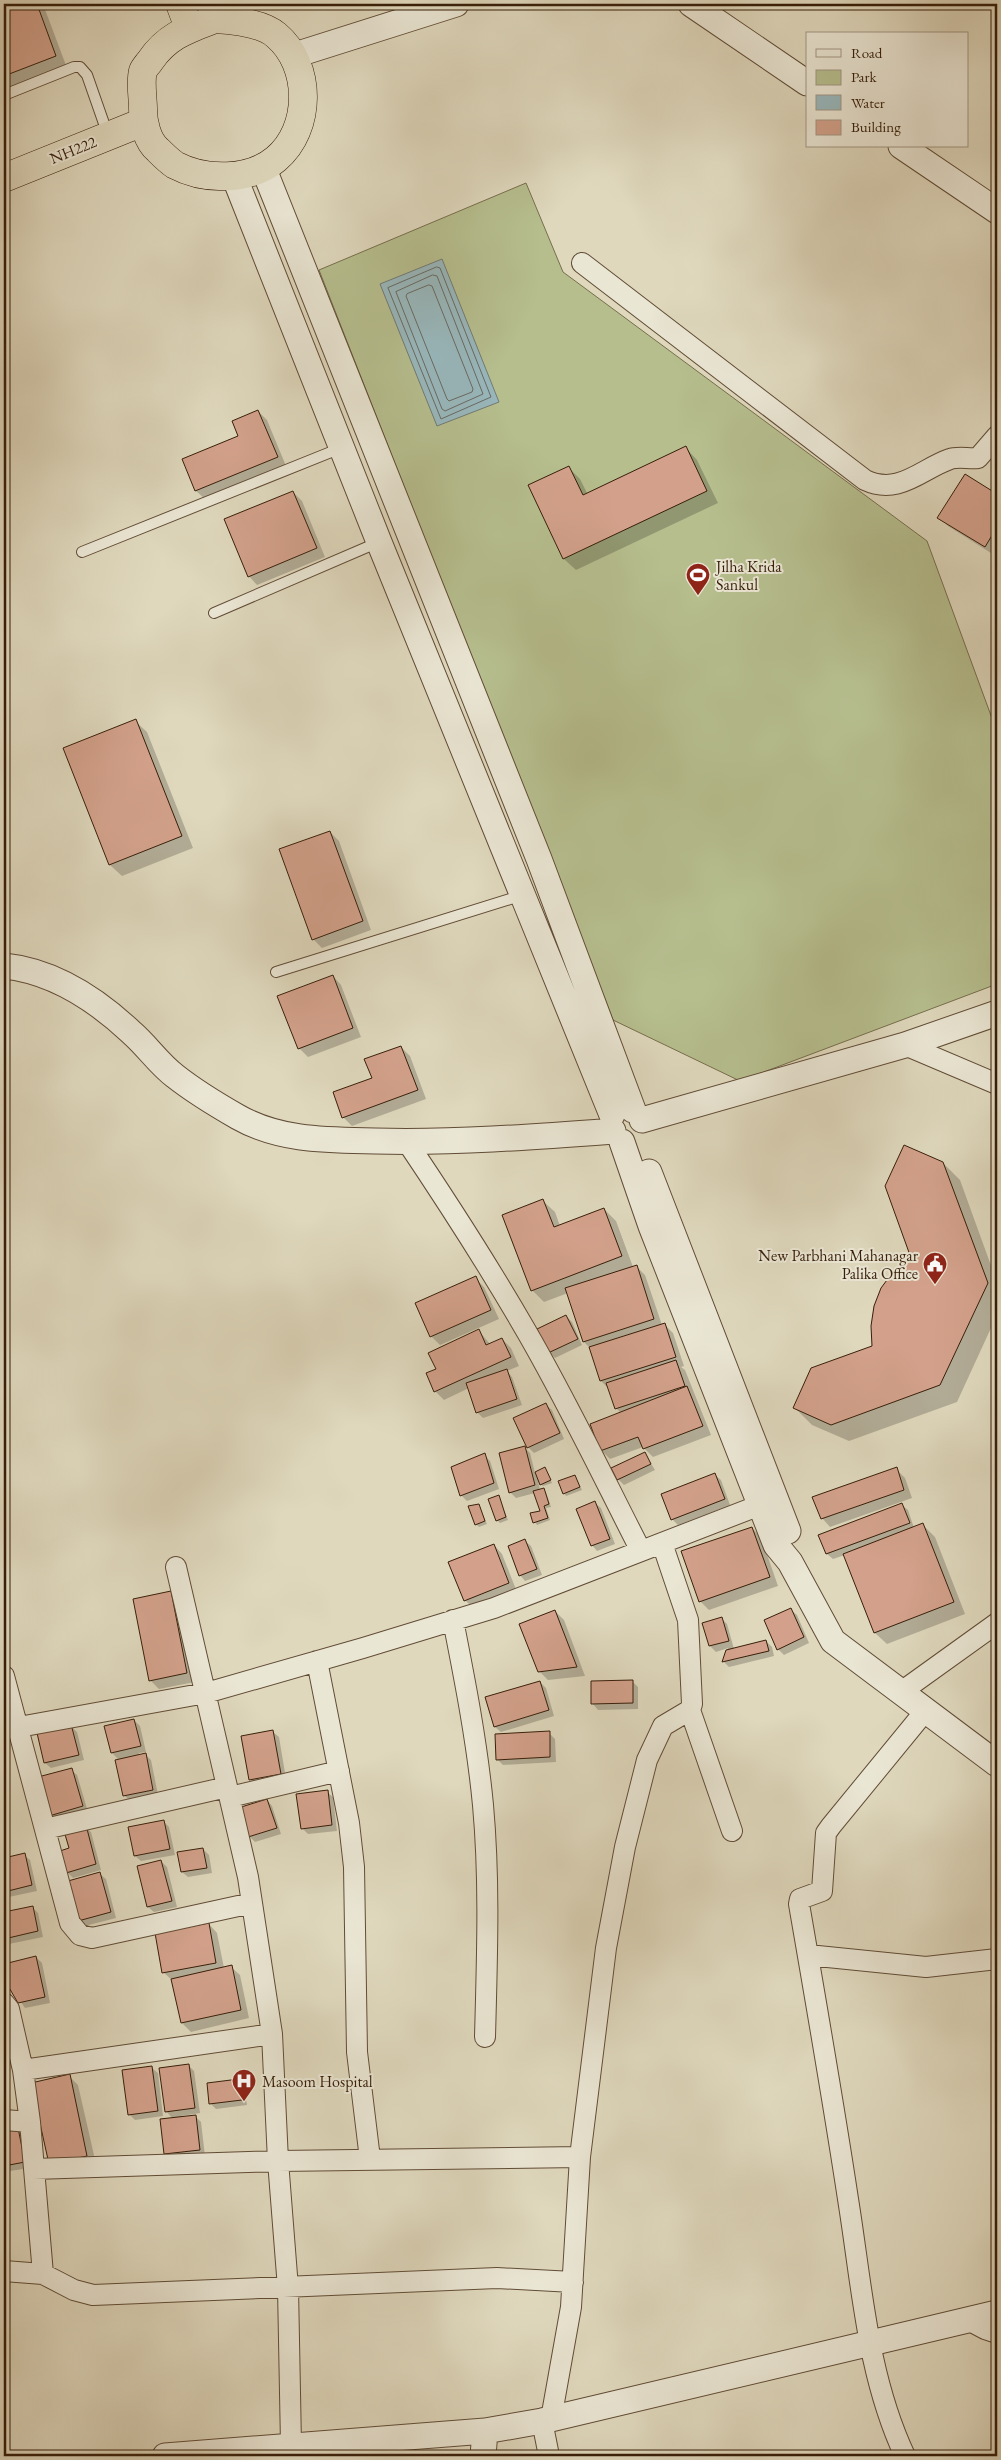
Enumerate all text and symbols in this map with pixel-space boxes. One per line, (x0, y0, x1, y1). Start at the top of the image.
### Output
legend (806, 32, 968, 148)
text: Road (851, 43, 883, 62)
text: Park (851, 67, 878, 86)
text: Water (851, 93, 885, 112)
text: Building (851, 117, 901, 136)
street label: NH222 (46, 131, 100, 169)
place label: Jilha Krida Sankul (714, 556, 782, 595)
sports icon: Jilha Krida Sankul (685, 562, 711, 596)
place label: New Parbhani Mahanagar Palika Office (758, 1245, 919, 1284)
public building icon: New Parbhani Mahanagar Palika Office (922, 1251, 948, 1285)
hospital icon: Masoom Hospital (231, 2068, 257, 2102)
place label: Masoom Hospital (262, 2071, 373, 2092)

